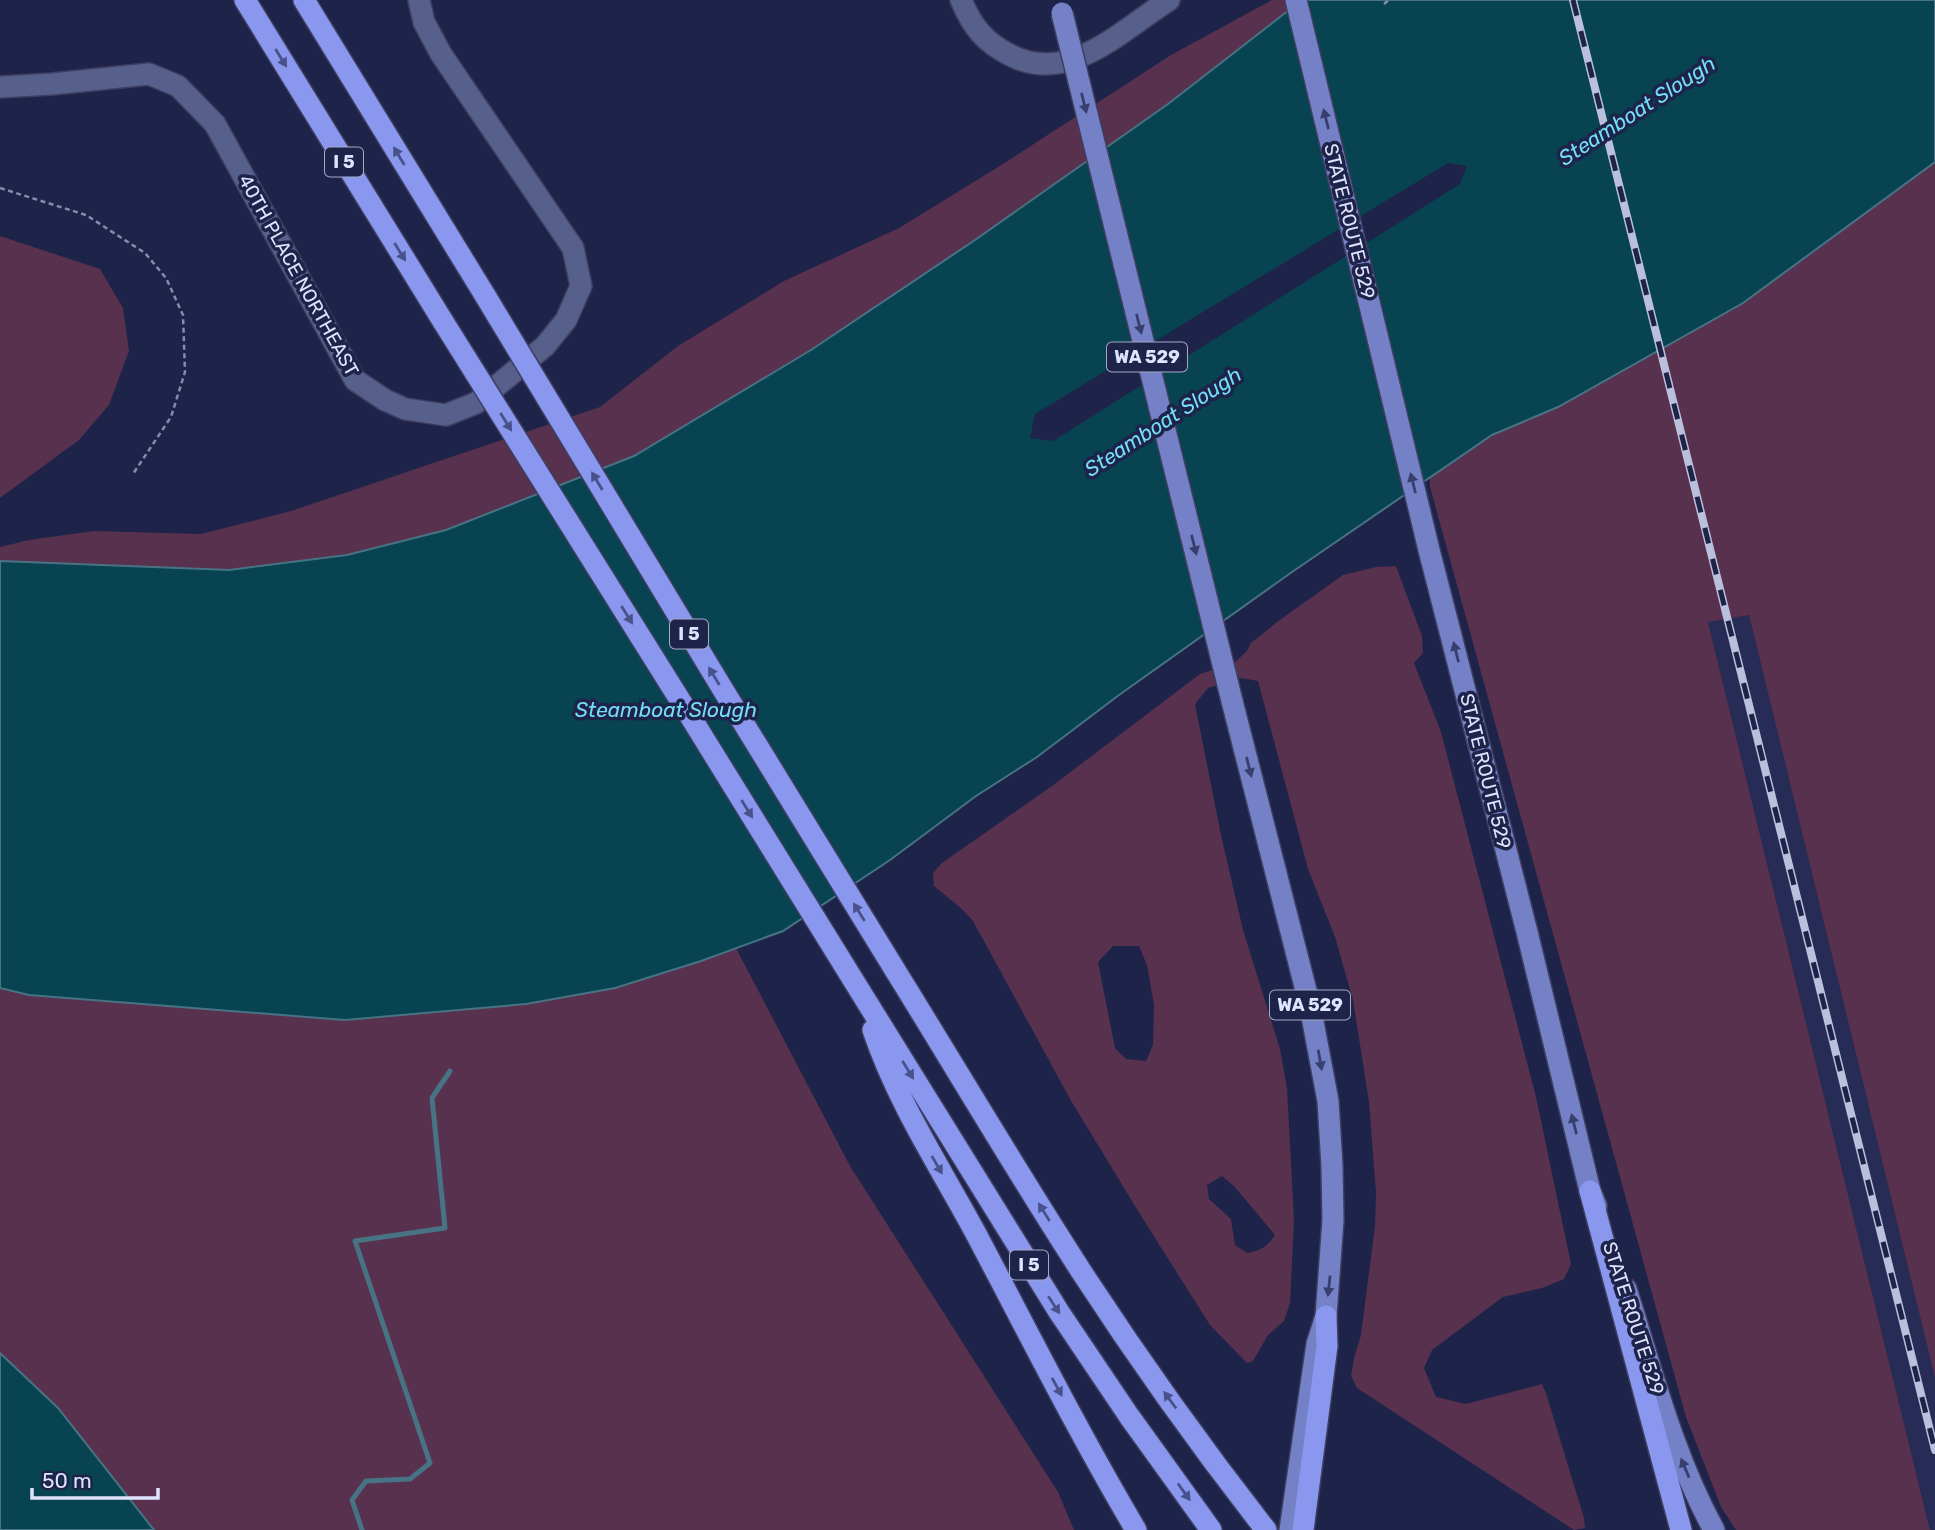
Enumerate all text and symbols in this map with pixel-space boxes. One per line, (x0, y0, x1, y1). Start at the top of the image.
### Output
one-way arrow (274, 49, 287, 68)
water label: Steamboat Slough (1554, 51, 1720, 171)
one-way arrow (1079, 92, 1090, 114)
one-way arrow (1320, 108, 1331, 130)
street label: STATE ROUTE 529 (1319, 141, 1380, 301)
one-way arrow (393, 146, 406, 165)
road number: I 5 (325, 148, 363, 176)
street label: 40TH PLACE NORTHEAST (234, 171, 364, 380)
one-way arrow (394, 242, 406, 261)
one-way arrow (1134, 313, 1145, 335)
road number: WA 529 (1107, 342, 1187, 372)
water label: Steamboat Slough (1080, 362, 1246, 482)
one-way arrow (500, 413, 513, 432)
one-way arrow (590, 472, 603, 491)
one-way arrow (1407, 472, 1418, 494)
one-way arrow (1189, 534, 1200, 556)
one-way arrow (621, 606, 634, 625)
road number: I 5 (670, 620, 708, 648)
one-way arrow (1450, 641, 1461, 663)
one-way arrow (708, 667, 721, 686)
street label: STATE ROUTE 529 (1455, 691, 1516, 851)
water label: Steamboat Slough (575, 697, 757, 722)
one-way arrow (1244, 757, 1255, 779)
one-way arrow (741, 799, 753, 818)
one-way arrow (853, 902, 866, 921)
road number: WA 529 (1270, 990, 1350, 1020)
one-way arrow (1315, 1049, 1326, 1071)
one-way arrow (902, 1061, 915, 1080)
one-way arrow (1568, 1113, 1579, 1135)
one-way arrow (931, 1156, 943, 1175)
one-way arrow (1037, 1202, 1050, 1221)
street label: STATE ROUTE 529 (1598, 1239, 1669, 1397)
road number: I 5 (1010, 1250, 1048, 1280)
one-way arrow (1323, 1275, 1334, 1297)
one-way arrow (1048, 1295, 1061, 1315)
one-way arrow (1051, 1377, 1062, 1397)
one-way arrow (1164, 1391, 1178, 1409)
scale bar (32, 1456, 158, 1500)
one-way arrow (1679, 1458, 1691, 1478)
text: 50 m (42, 1468, 92, 1493)
one-way arrow (1177, 1483, 1191, 1501)

